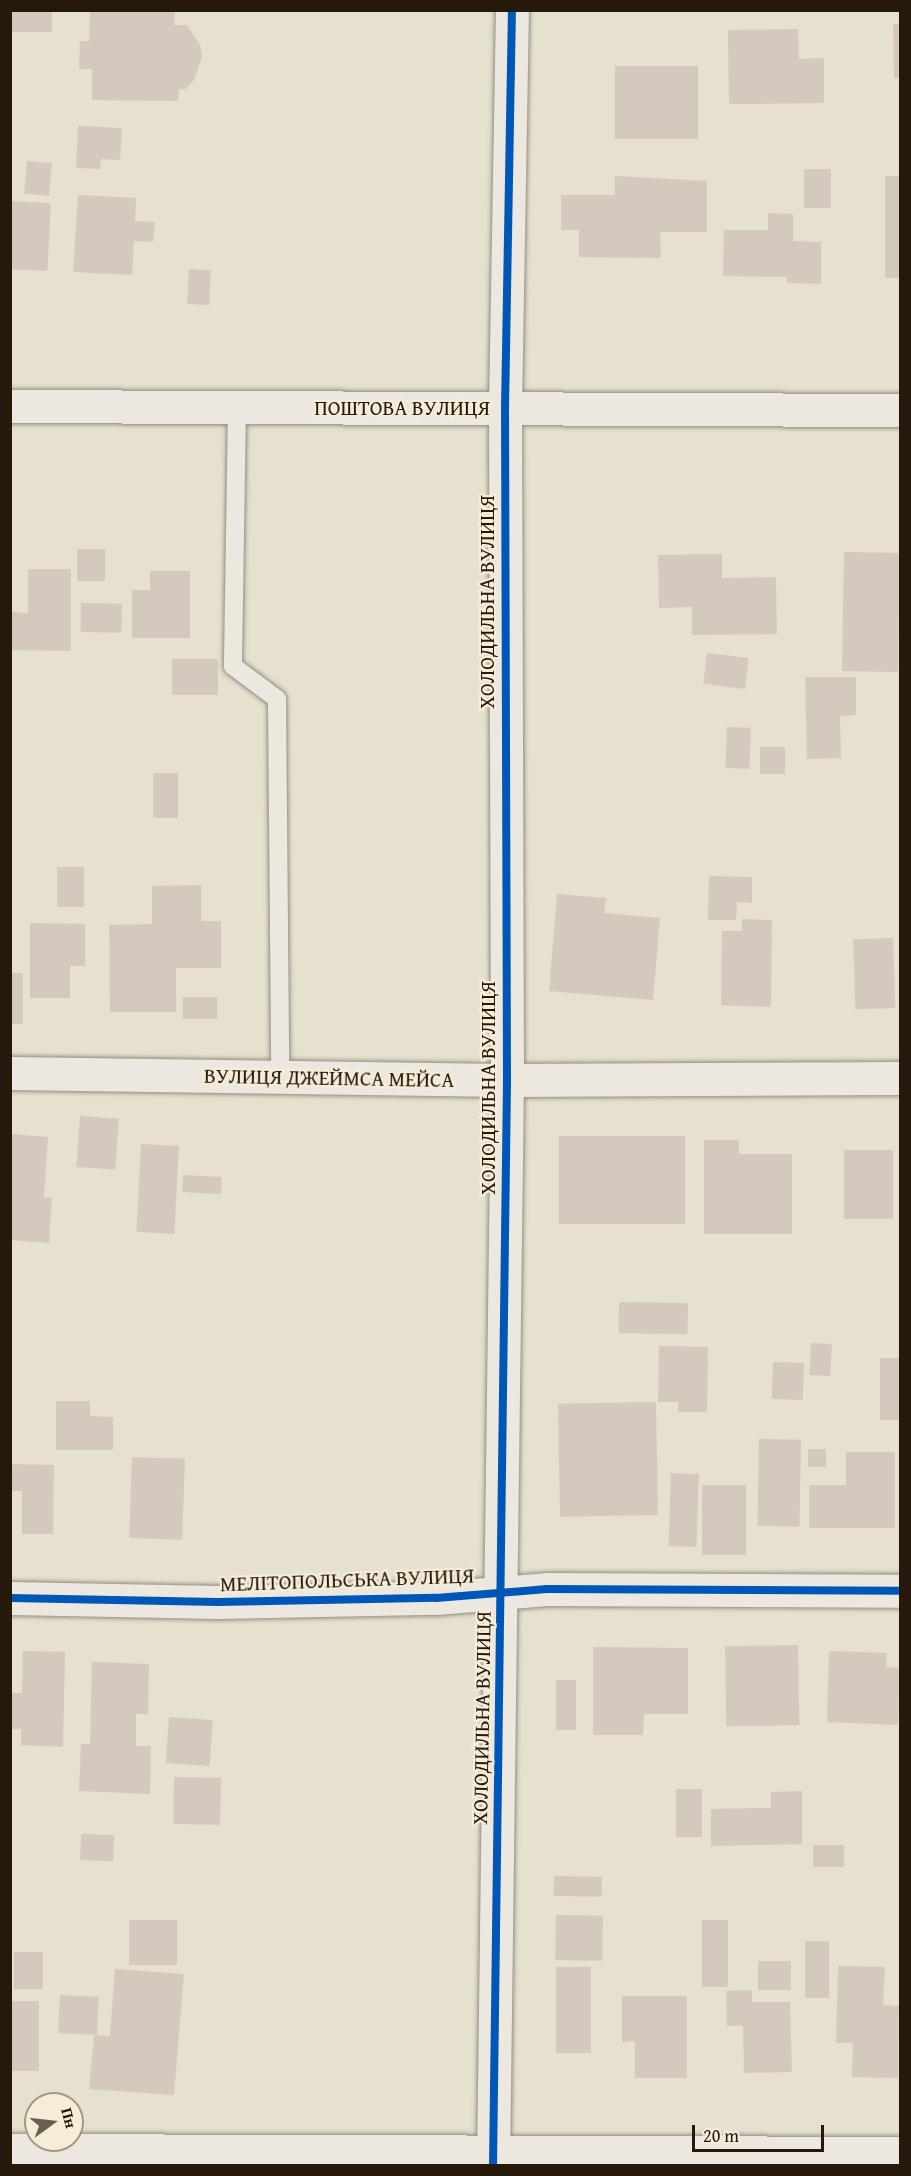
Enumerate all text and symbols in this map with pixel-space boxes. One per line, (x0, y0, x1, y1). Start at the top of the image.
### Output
street label: ПОШТОВА ВУЛИЦЯ (314, 395, 490, 421)
street label: ХОЛОДИЛЬНА ВУЛИЦЯ (474, 495, 500, 709)
street label: ХОЛОДИЛЬНА ВУЛИЦЯ (475, 981, 501, 1195)
street label: ВУЛИЦЯ ДЖЕЙМСА МЕЙСА (204, 1063, 454, 1093)
street label: МЕЛІТОПОЛЬСЬКА ВУЛИЦЯ (220, 1563, 474, 1597)
street label: ХОЛОДИЛЬНА ВУЛИЦЯ (468, 1611, 496, 1825)
north arrow (24, 2092, 84, 2152)
text: Пн (55, 2105, 84, 2131)
scale bar (695, 2113, 827, 2151)
text: 20 m (703, 2122, 739, 2149)

